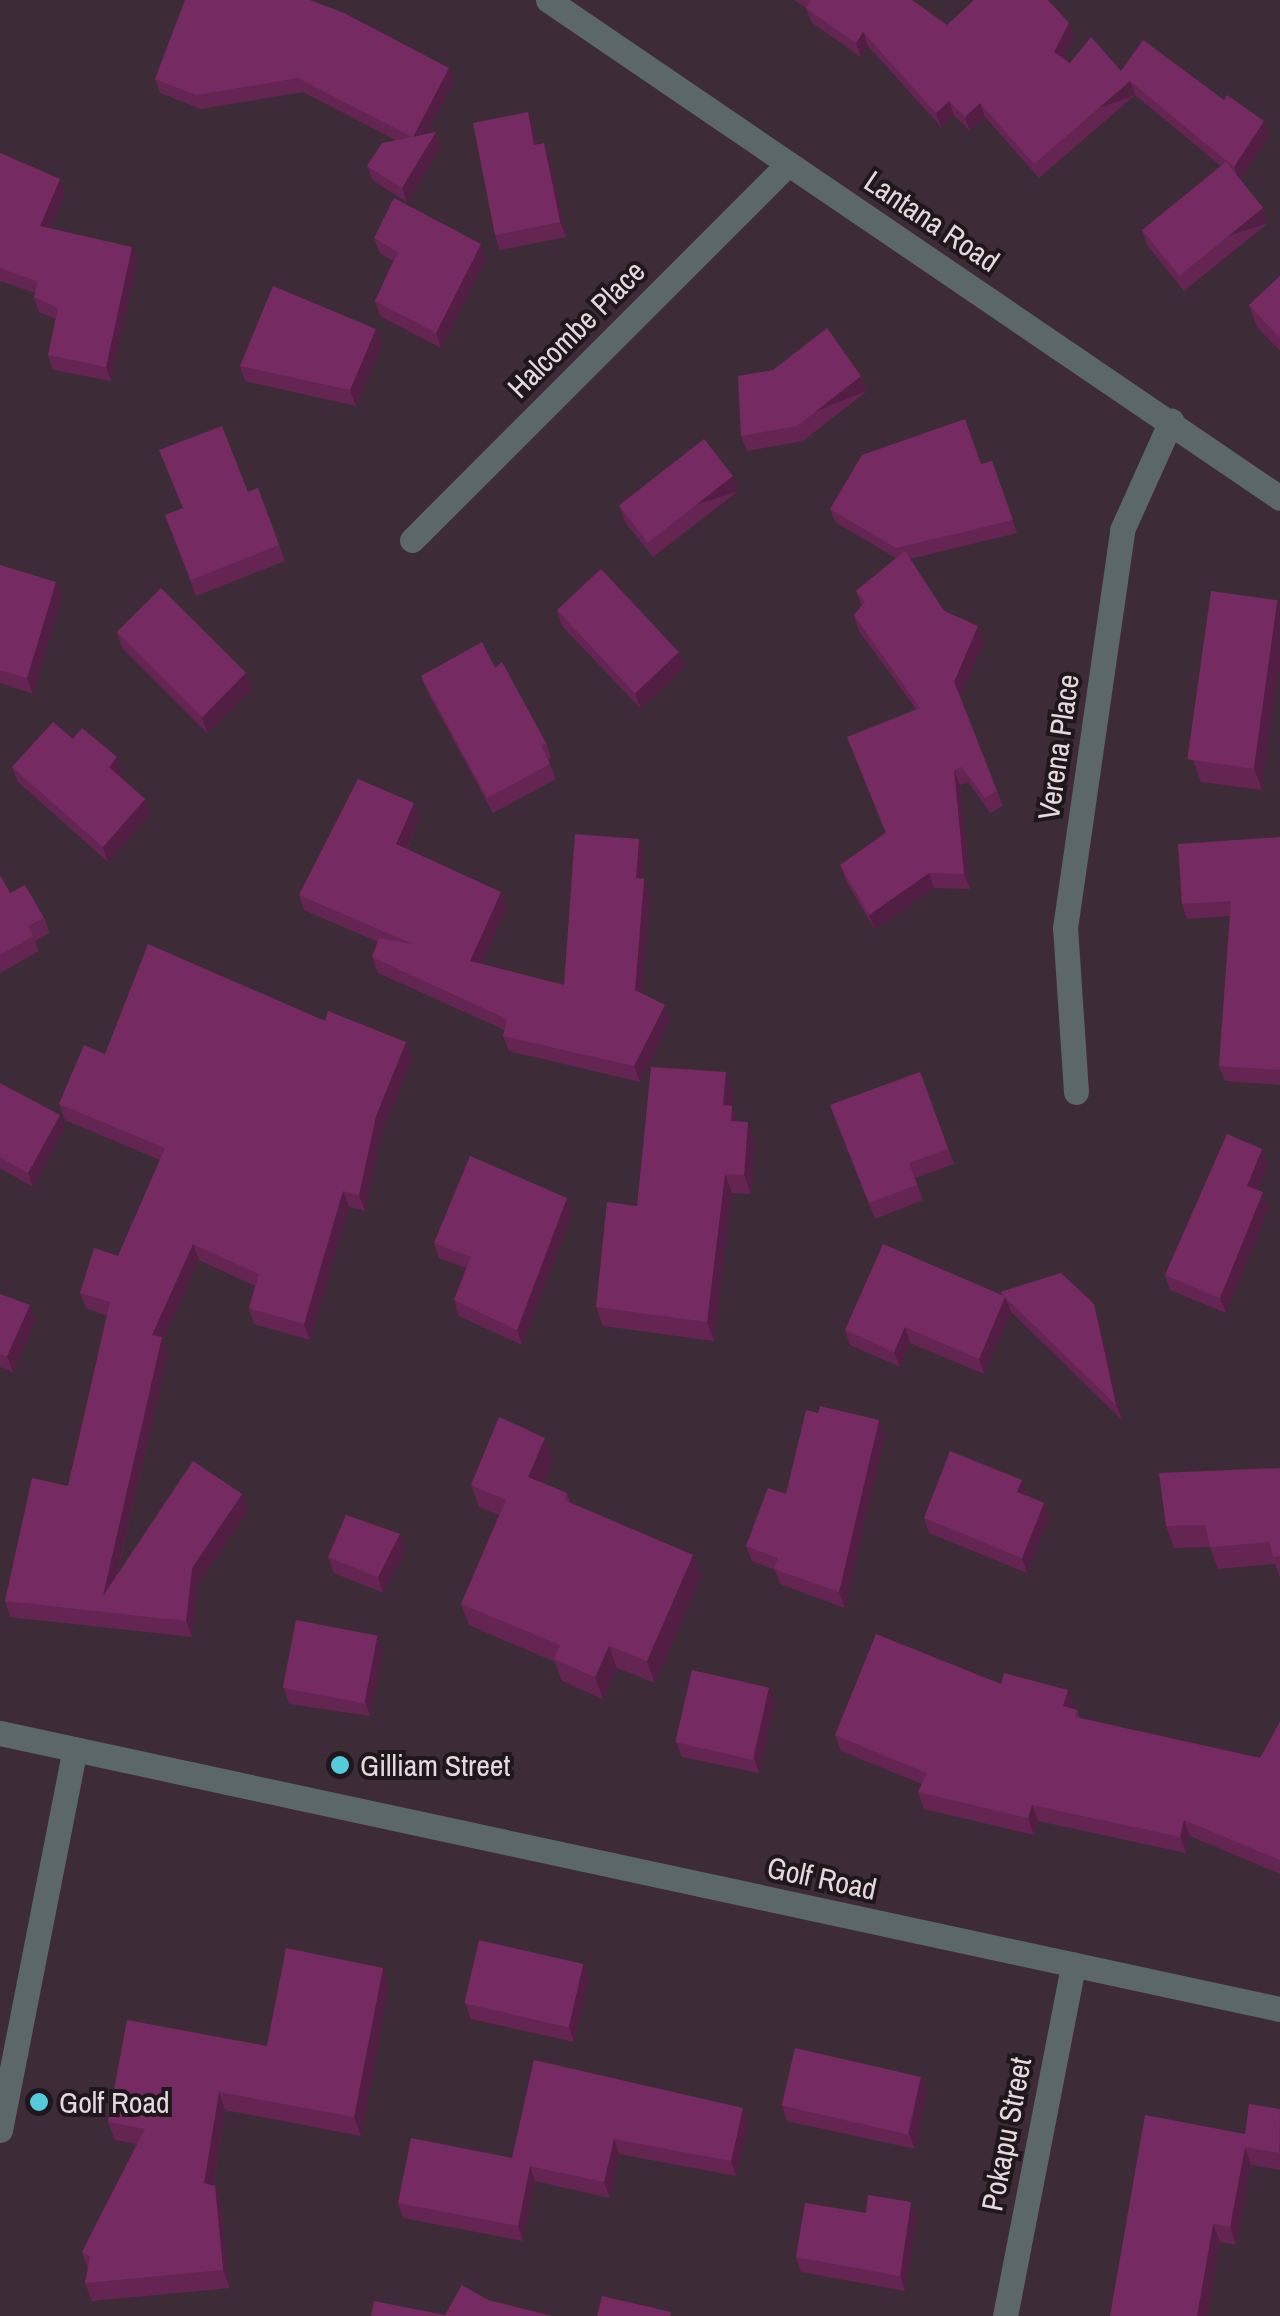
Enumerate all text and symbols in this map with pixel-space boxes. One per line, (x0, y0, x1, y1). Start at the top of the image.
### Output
street label: Lantana Road (858, 163, 1006, 279)
street label: Halcombe Place (500, 253, 652, 405)
street label: Verena Place (1030, 672, 1086, 822)
place label: Gilliam Street (360, 1747, 510, 1783)
marker: Gilliam Street (329, 1754, 351, 1776)
street label: Golf Road (764, 1849, 880, 1907)
street label: Pokapu Street (973, 2054, 1039, 2214)
place label: Golf Road (59, 2084, 170, 2120)
marker: Golf Road (28, 2091, 50, 2113)

